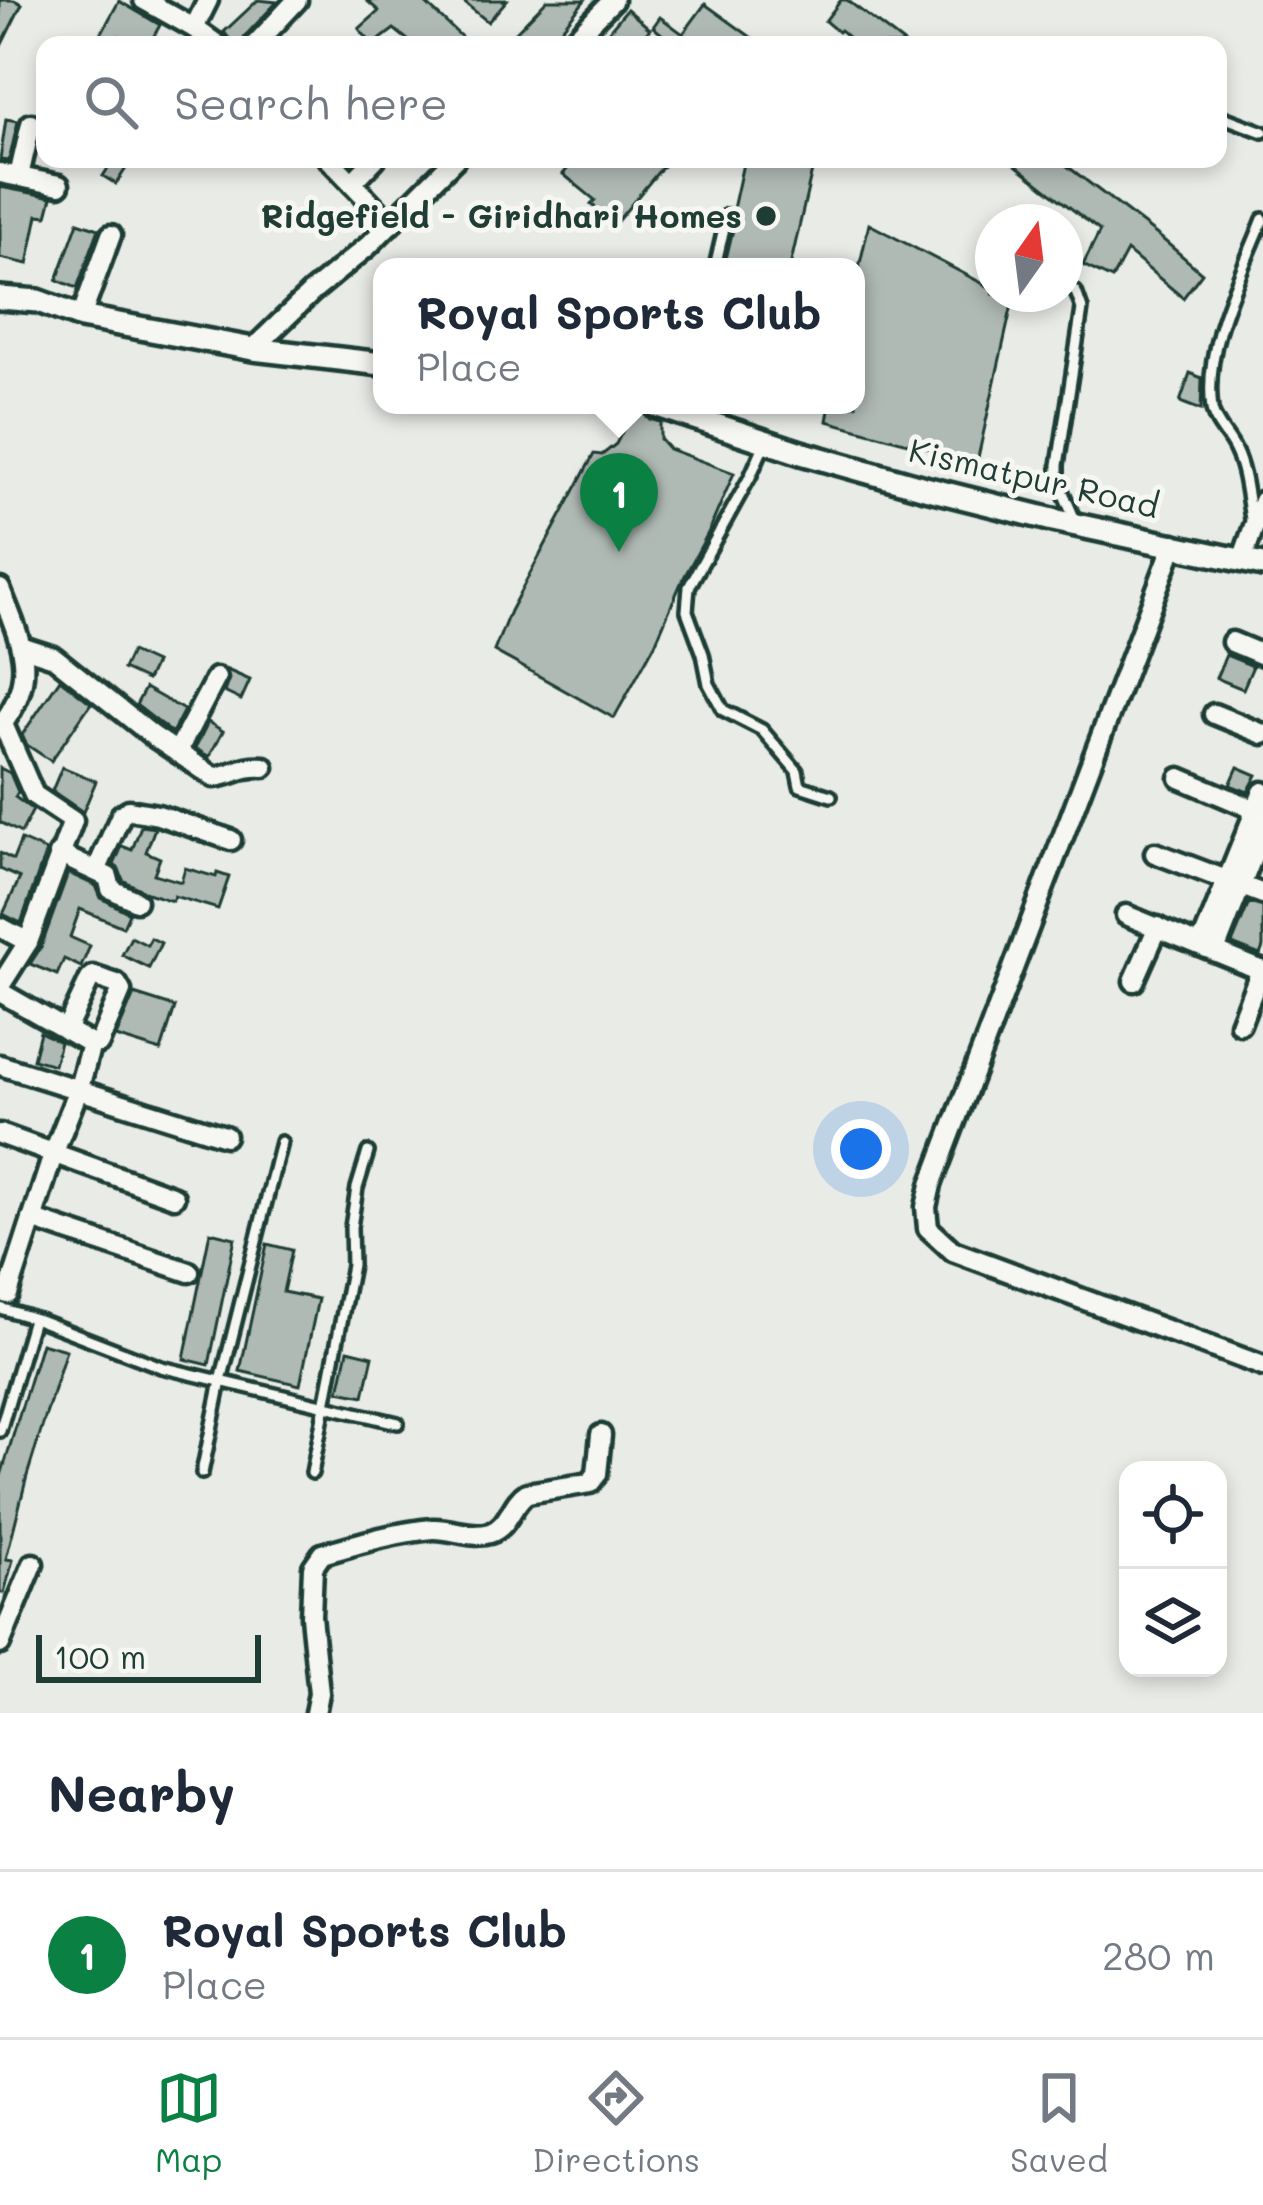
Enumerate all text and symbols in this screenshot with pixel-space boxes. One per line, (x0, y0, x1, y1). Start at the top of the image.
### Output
search box (36, 36, 1227, 168)
icon: search (78, 69, 144, 135)
text: Search here (174, 73, 448, 131)
place label: Ridgefield - Giridhari Homes (261, 193, 742, 236)
marker: Ridgefield - Giridhari Homes (753, 203, 779, 229)
north arrow (975, 204, 1083, 312)
popup (373, 258, 865, 414)
text: Royal Sports Club (417, 282, 821, 340)
text: Place (417, 340, 522, 391)
street label: Kismatpur Road (905, 427, 1164, 526)
pin: 1 (580, 453, 658, 552)
your location (831, 1119, 891, 1179)
map controls (1119, 1461, 1227, 1677)
button: locate (1119, 1461, 1227, 1569)
button: layers (1119, 1569, 1227, 1677)
scale bar (36, 1629, 261, 1682)
text: 100 m (54, 1634, 146, 1677)
text: Nearby (48, 1758, 235, 1825)
text: Royal Sports Club (162, 1900, 567, 1958)
text: 1 (78, 1929, 96, 1980)
text: 280 m (1102, 1929, 1215, 1980)
text: Place (162, 1958, 267, 2009)
tab: Map (155, 2065, 222, 2180)
tab: Directions (532, 2065, 700, 2180)
tab: Saved (1010, 2065, 1108, 2180)

